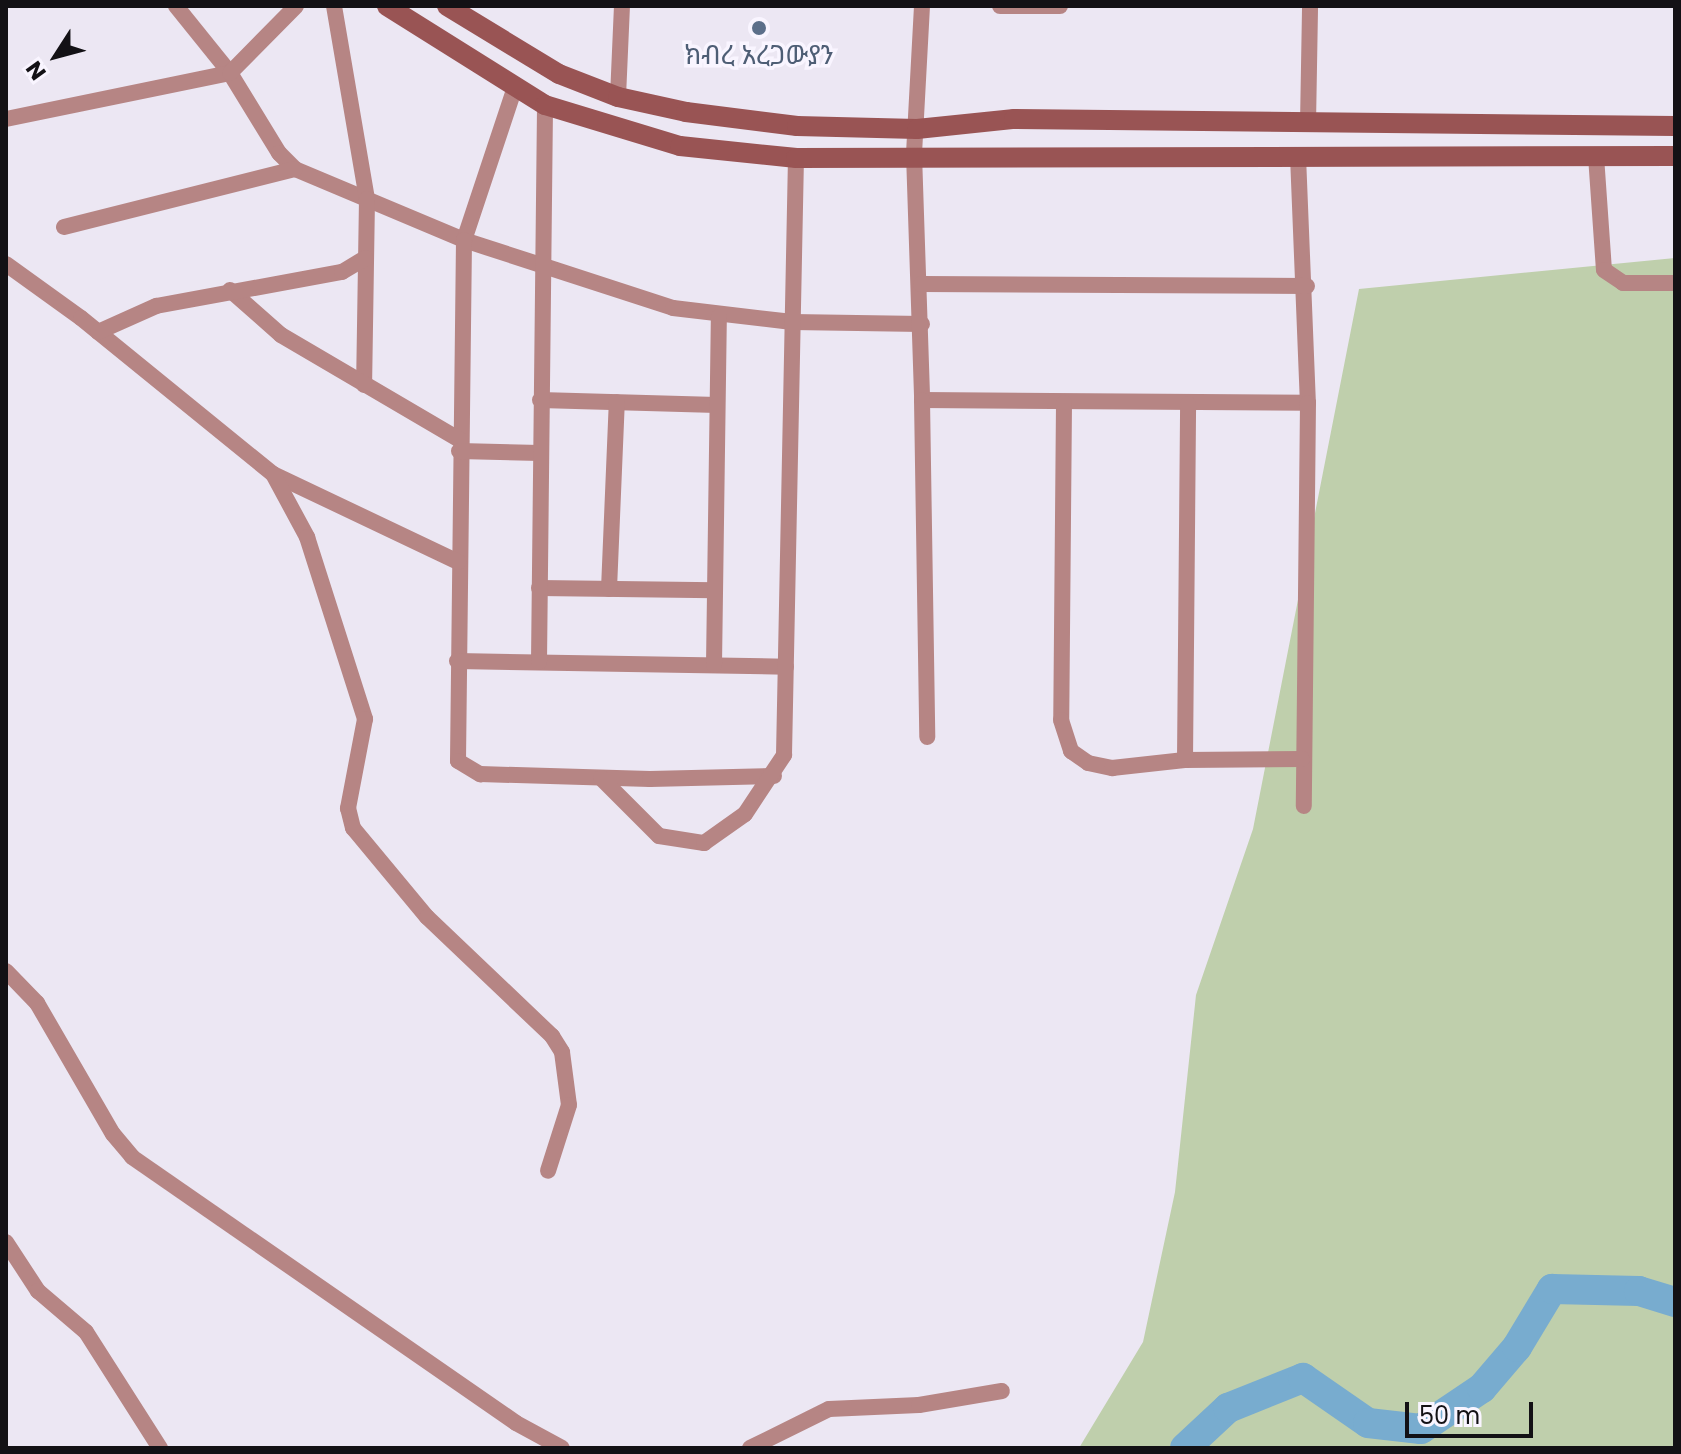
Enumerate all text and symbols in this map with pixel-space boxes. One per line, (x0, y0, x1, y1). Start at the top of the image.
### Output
north arrow (16, 16, 96, 96)
marker: ክብረ አረጋውያን (750, 19, 768, 37)
place label: ክብረ አረጋውያን (685, 40, 833, 72)
text: N (19, 55, 54, 86)
scale bar (1409, 1386, 1537, 1436)
text: 50 m (1419, 1399, 1480, 1432)

